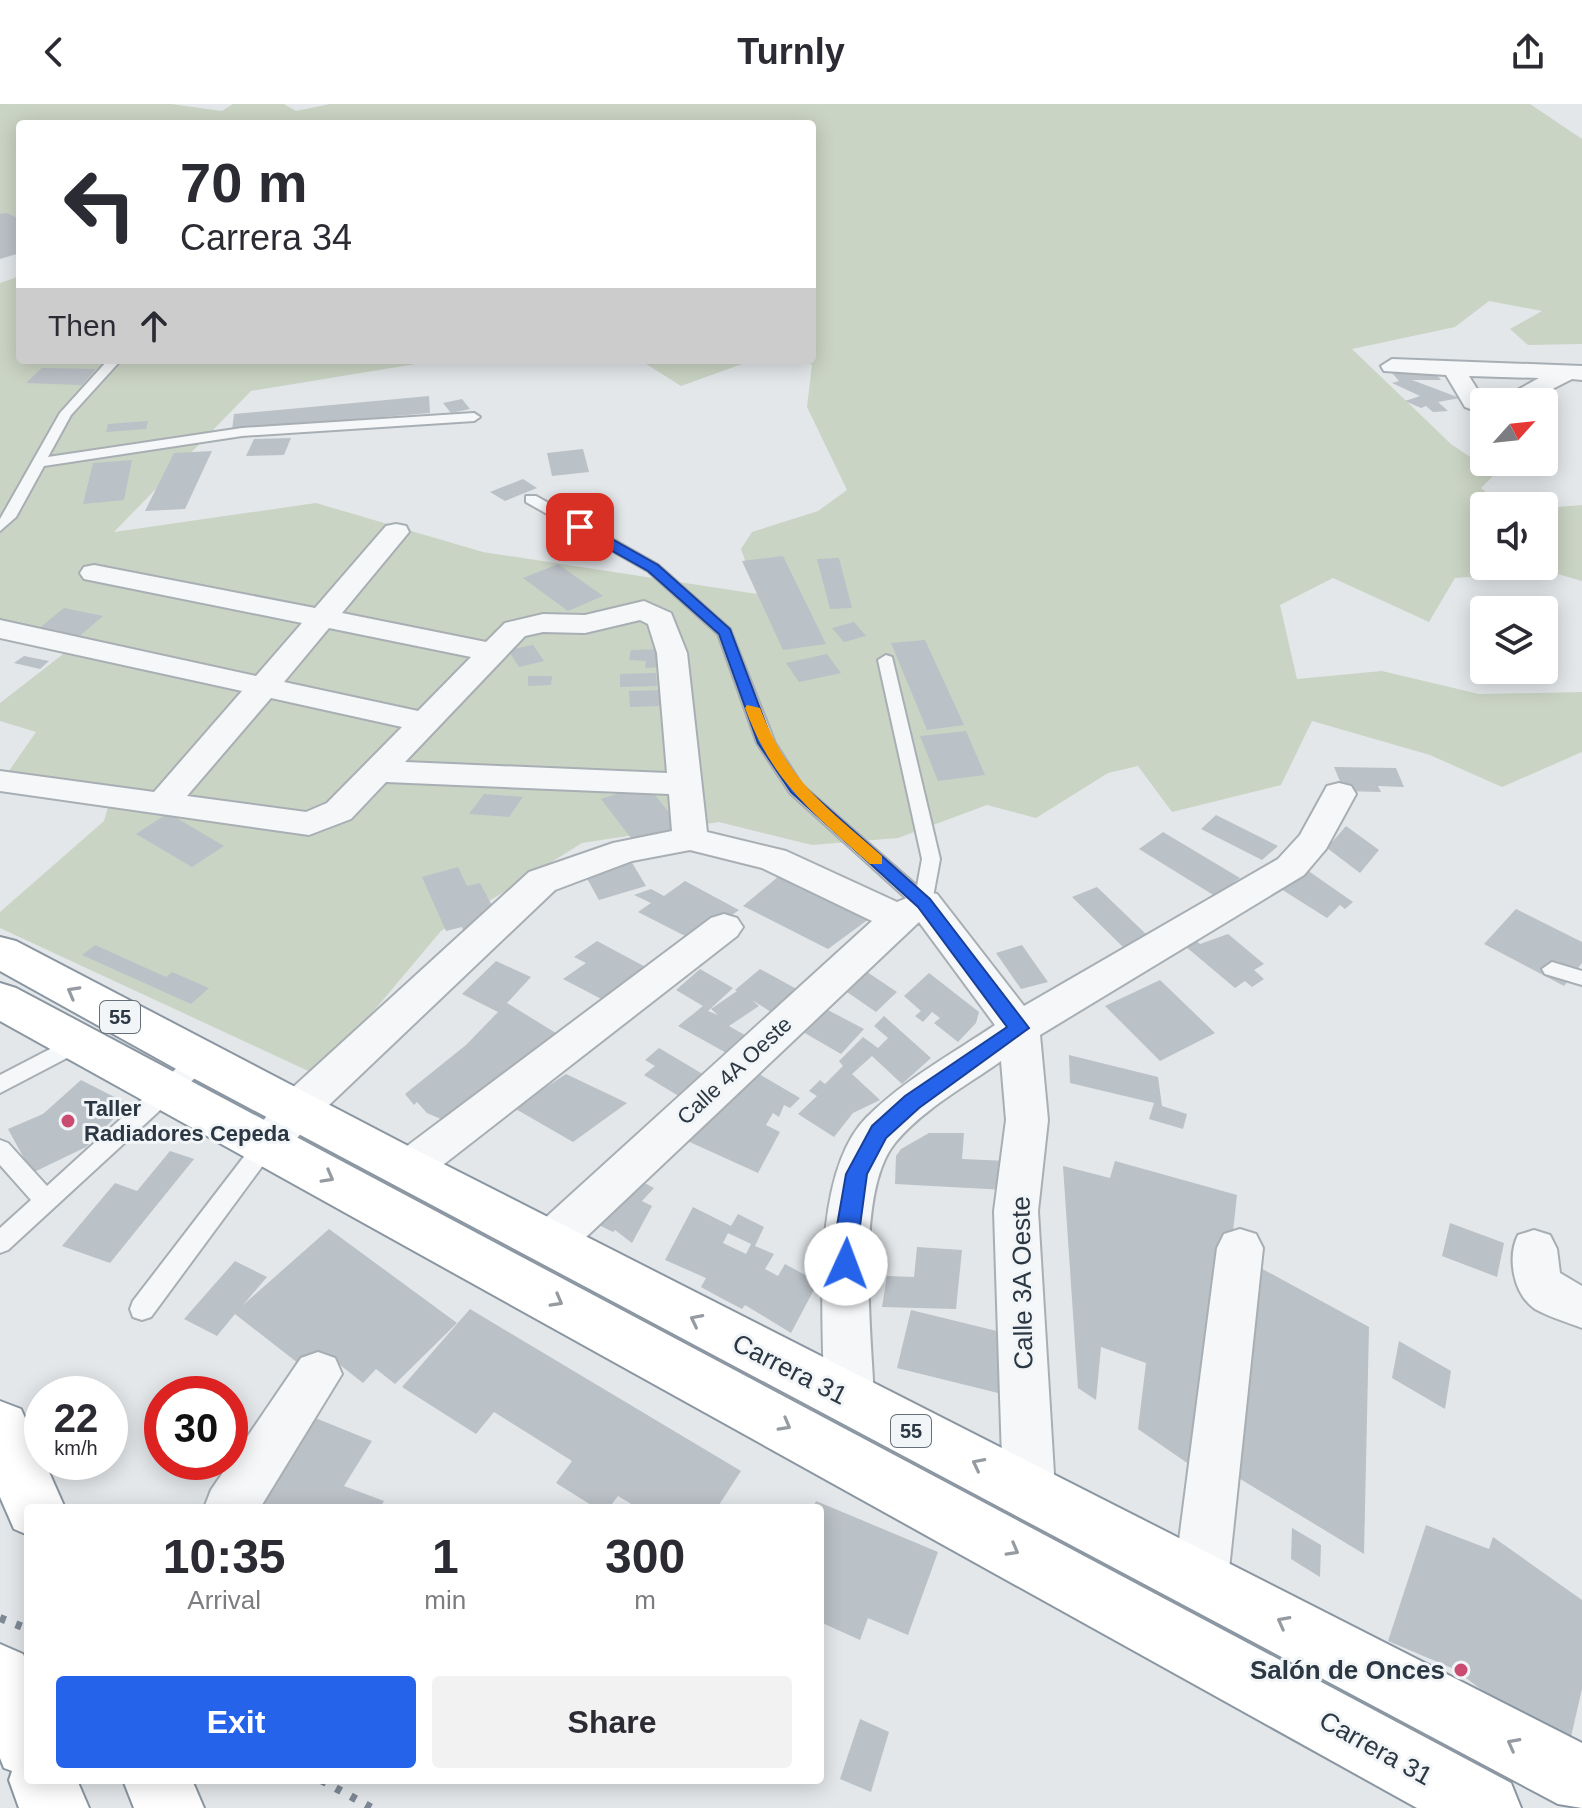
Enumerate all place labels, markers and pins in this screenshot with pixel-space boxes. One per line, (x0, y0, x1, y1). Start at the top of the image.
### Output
pin (546, 493, 614, 561)
place label: Taller Radiadores Cepeda (84, 1096, 290, 1146)
marker: Taller Radiadores Cepeda (59, 1112, 77, 1130)
place label: Salón de Onces (1250, 1655, 1445, 1685)
marker: Salón de Onces (1452, 1661, 1470, 1679)

